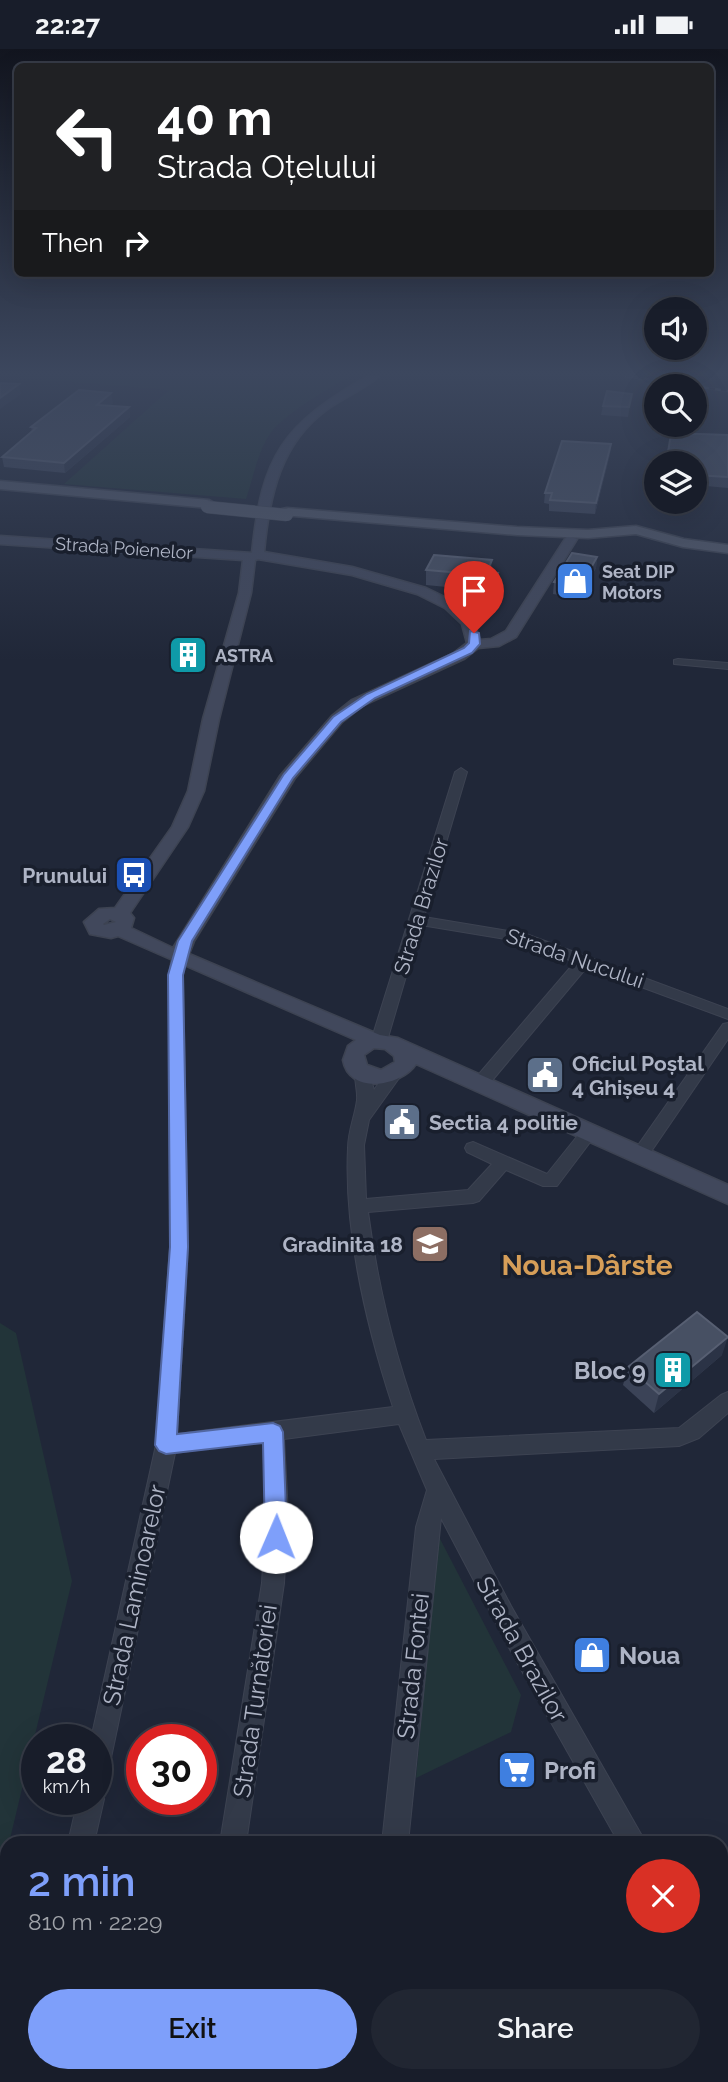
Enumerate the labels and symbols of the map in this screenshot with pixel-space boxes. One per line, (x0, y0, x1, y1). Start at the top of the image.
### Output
street label: Strada Poienelor (55, 533, 194, 563)
shop icon: Seat DIP Motors (554, 560, 596, 602)
pin (444, 561, 504, 633)
place label: Seat DIP Motors (602, 561, 675, 603)
building icon: ASTRA (167, 634, 209, 676)
place label: ASTRA (215, 645, 274, 666)
street label: Strada Brazilor (388, 834, 454, 977)
bus stop icon: Prunului (113, 854, 155, 896)
place label: Prunului (22, 863, 107, 888)
street label: Strada Nucului (503, 923, 647, 993)
place label: Oficiul Poștal 4 Ghișeu 4 (572, 1051, 704, 1100)
public building icon: Oficiul Poștal 4 Ghișeu 4 (524, 1054, 566, 1096)
public building icon: Sectia 4 politie (381, 1101, 423, 1143)
place label: Sectia 4 politie (429, 1110, 578, 1135)
school or university icon: Gradinita 18 (409, 1223, 451, 1265)
place label: Gradinita 18 (282, 1232, 403, 1257)
district label: Noua-Dârste (501, 1249, 673, 1282)
building icon: Bloc 9 (652, 1349, 694, 1391)
place label: Bloc 9 (574, 1356, 646, 1385)
street label: Strada Laminoarelor (96, 1481, 172, 1708)
position arrow (239, 1500, 313, 1574)
street label: Strada Brazilor (470, 1571, 574, 1727)
street label: Strada Fontei (391, 1592, 435, 1740)
street label: Strada Turnătoriei (227, 1603, 283, 1799)
shop icon: Noua (571, 1634, 613, 1676)
place label: Noua (619, 1641, 680, 1670)
speed limit sign: 30 (126, 1724, 217, 1815)
supermarket icon: Profi (496, 1749, 538, 1791)
place label: Profi (544, 1756, 596, 1785)

